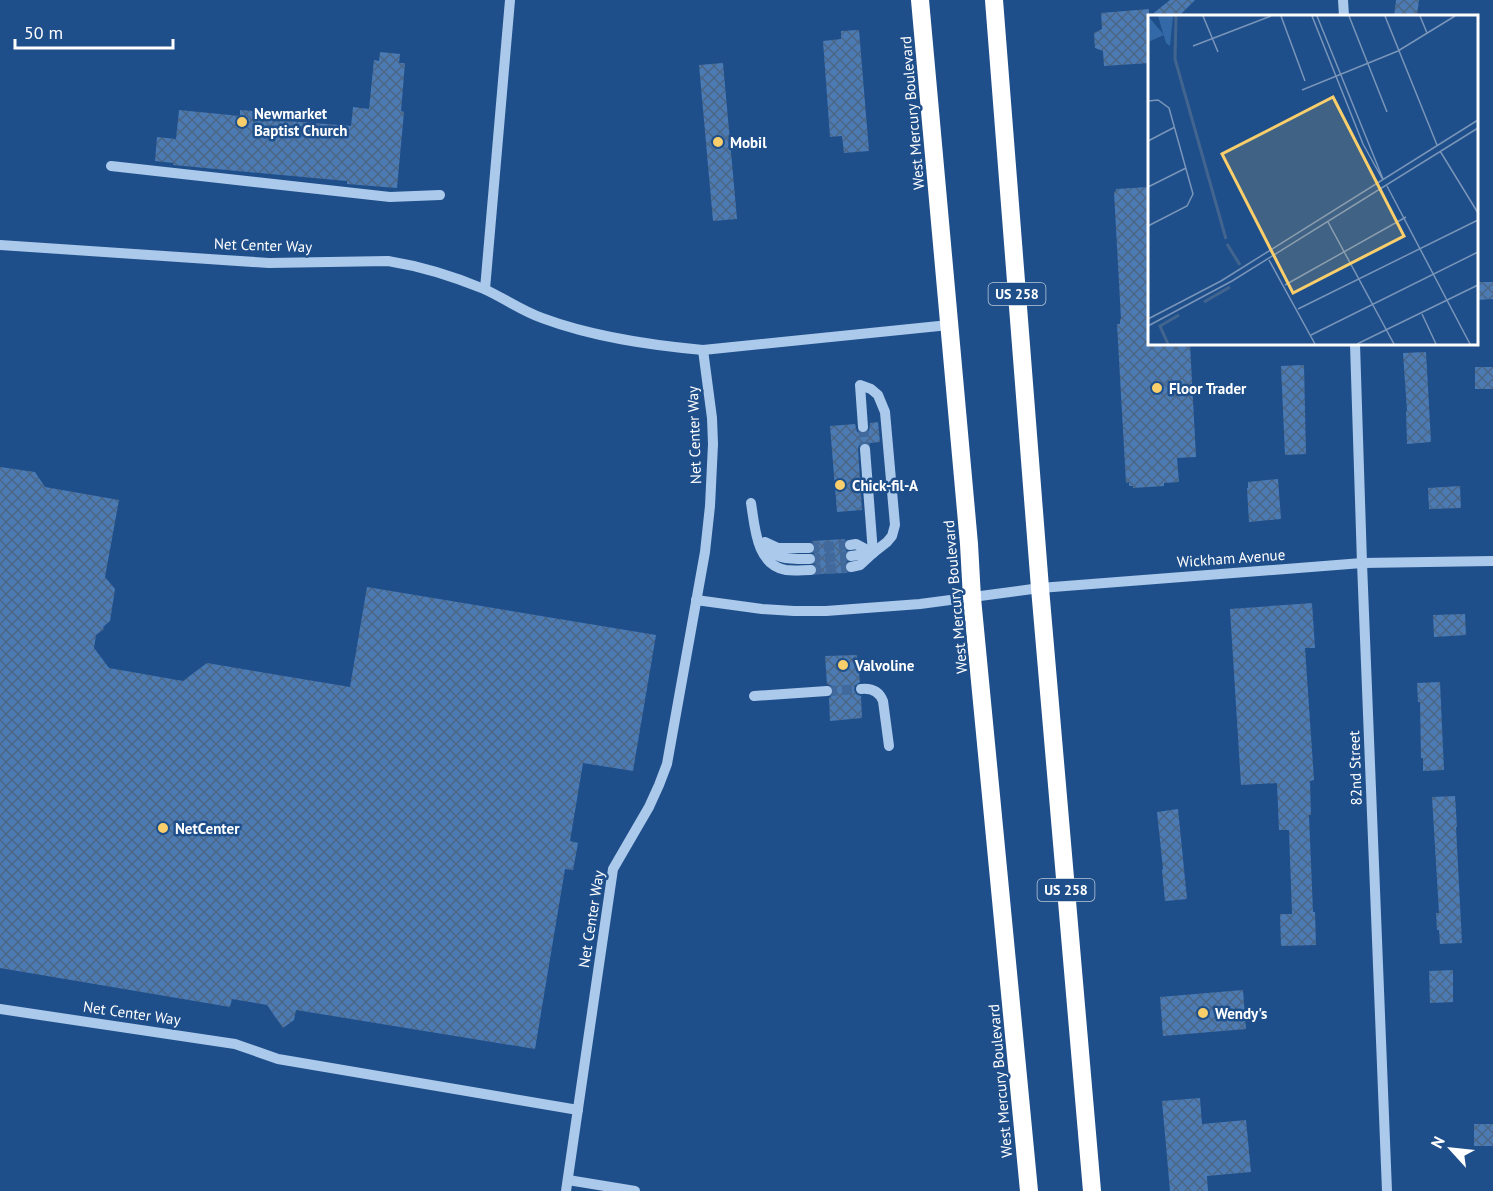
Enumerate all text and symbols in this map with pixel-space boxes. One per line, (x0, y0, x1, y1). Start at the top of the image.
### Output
scale bar (15, 12, 172, 50)
inset map (1148, 15, 1478, 345)
text: 50 m (24, 21, 63, 44)
street label: West Mercury Boulevard (896, 35, 928, 191)
place label: Newmarket Baptist Church (254, 104, 347, 140)
marker: Newmarket Baptist Church (235, 115, 249, 129)
place label: Mobil (730, 133, 767, 152)
marker: Mobil (711, 135, 725, 149)
street label: Net Center Way (214, 234, 312, 256)
road number: US 258 (988, 283, 1046, 305)
place label: Floor Trader (1169, 379, 1247, 398)
marker: Floor Trader (1150, 381, 1164, 395)
street label: Net Center Way (683, 386, 705, 484)
place label: Chick-fil-A (852, 476, 919, 495)
marker: Chick-fil-A (833, 478, 847, 492)
street label: West Mercury Boulevard (939, 519, 971, 675)
street label: Wickham Avenue (1176, 545, 1286, 571)
place label: Valvoline (854, 656, 915, 675)
marker: Valvoline (836, 658, 850, 672)
street label: 82nd Street (1344, 730, 1366, 806)
place label: NetCenter (175, 819, 240, 838)
marker: NetCenter (156, 821, 170, 835)
street label: Net Center Way (574, 869, 608, 969)
road number: US 258 (1038, 879, 1094, 901)
street label: Net Center Way (82, 997, 182, 1029)
street label: West Mercury Boulevard (984, 1003, 1016, 1159)
place label: Wendy's (1215, 1004, 1267, 1023)
marker: Wendy's (1196, 1006, 1210, 1020)
north arrow (1421, 1119, 1481, 1179)
text: N (1426, 1133, 1449, 1151)

